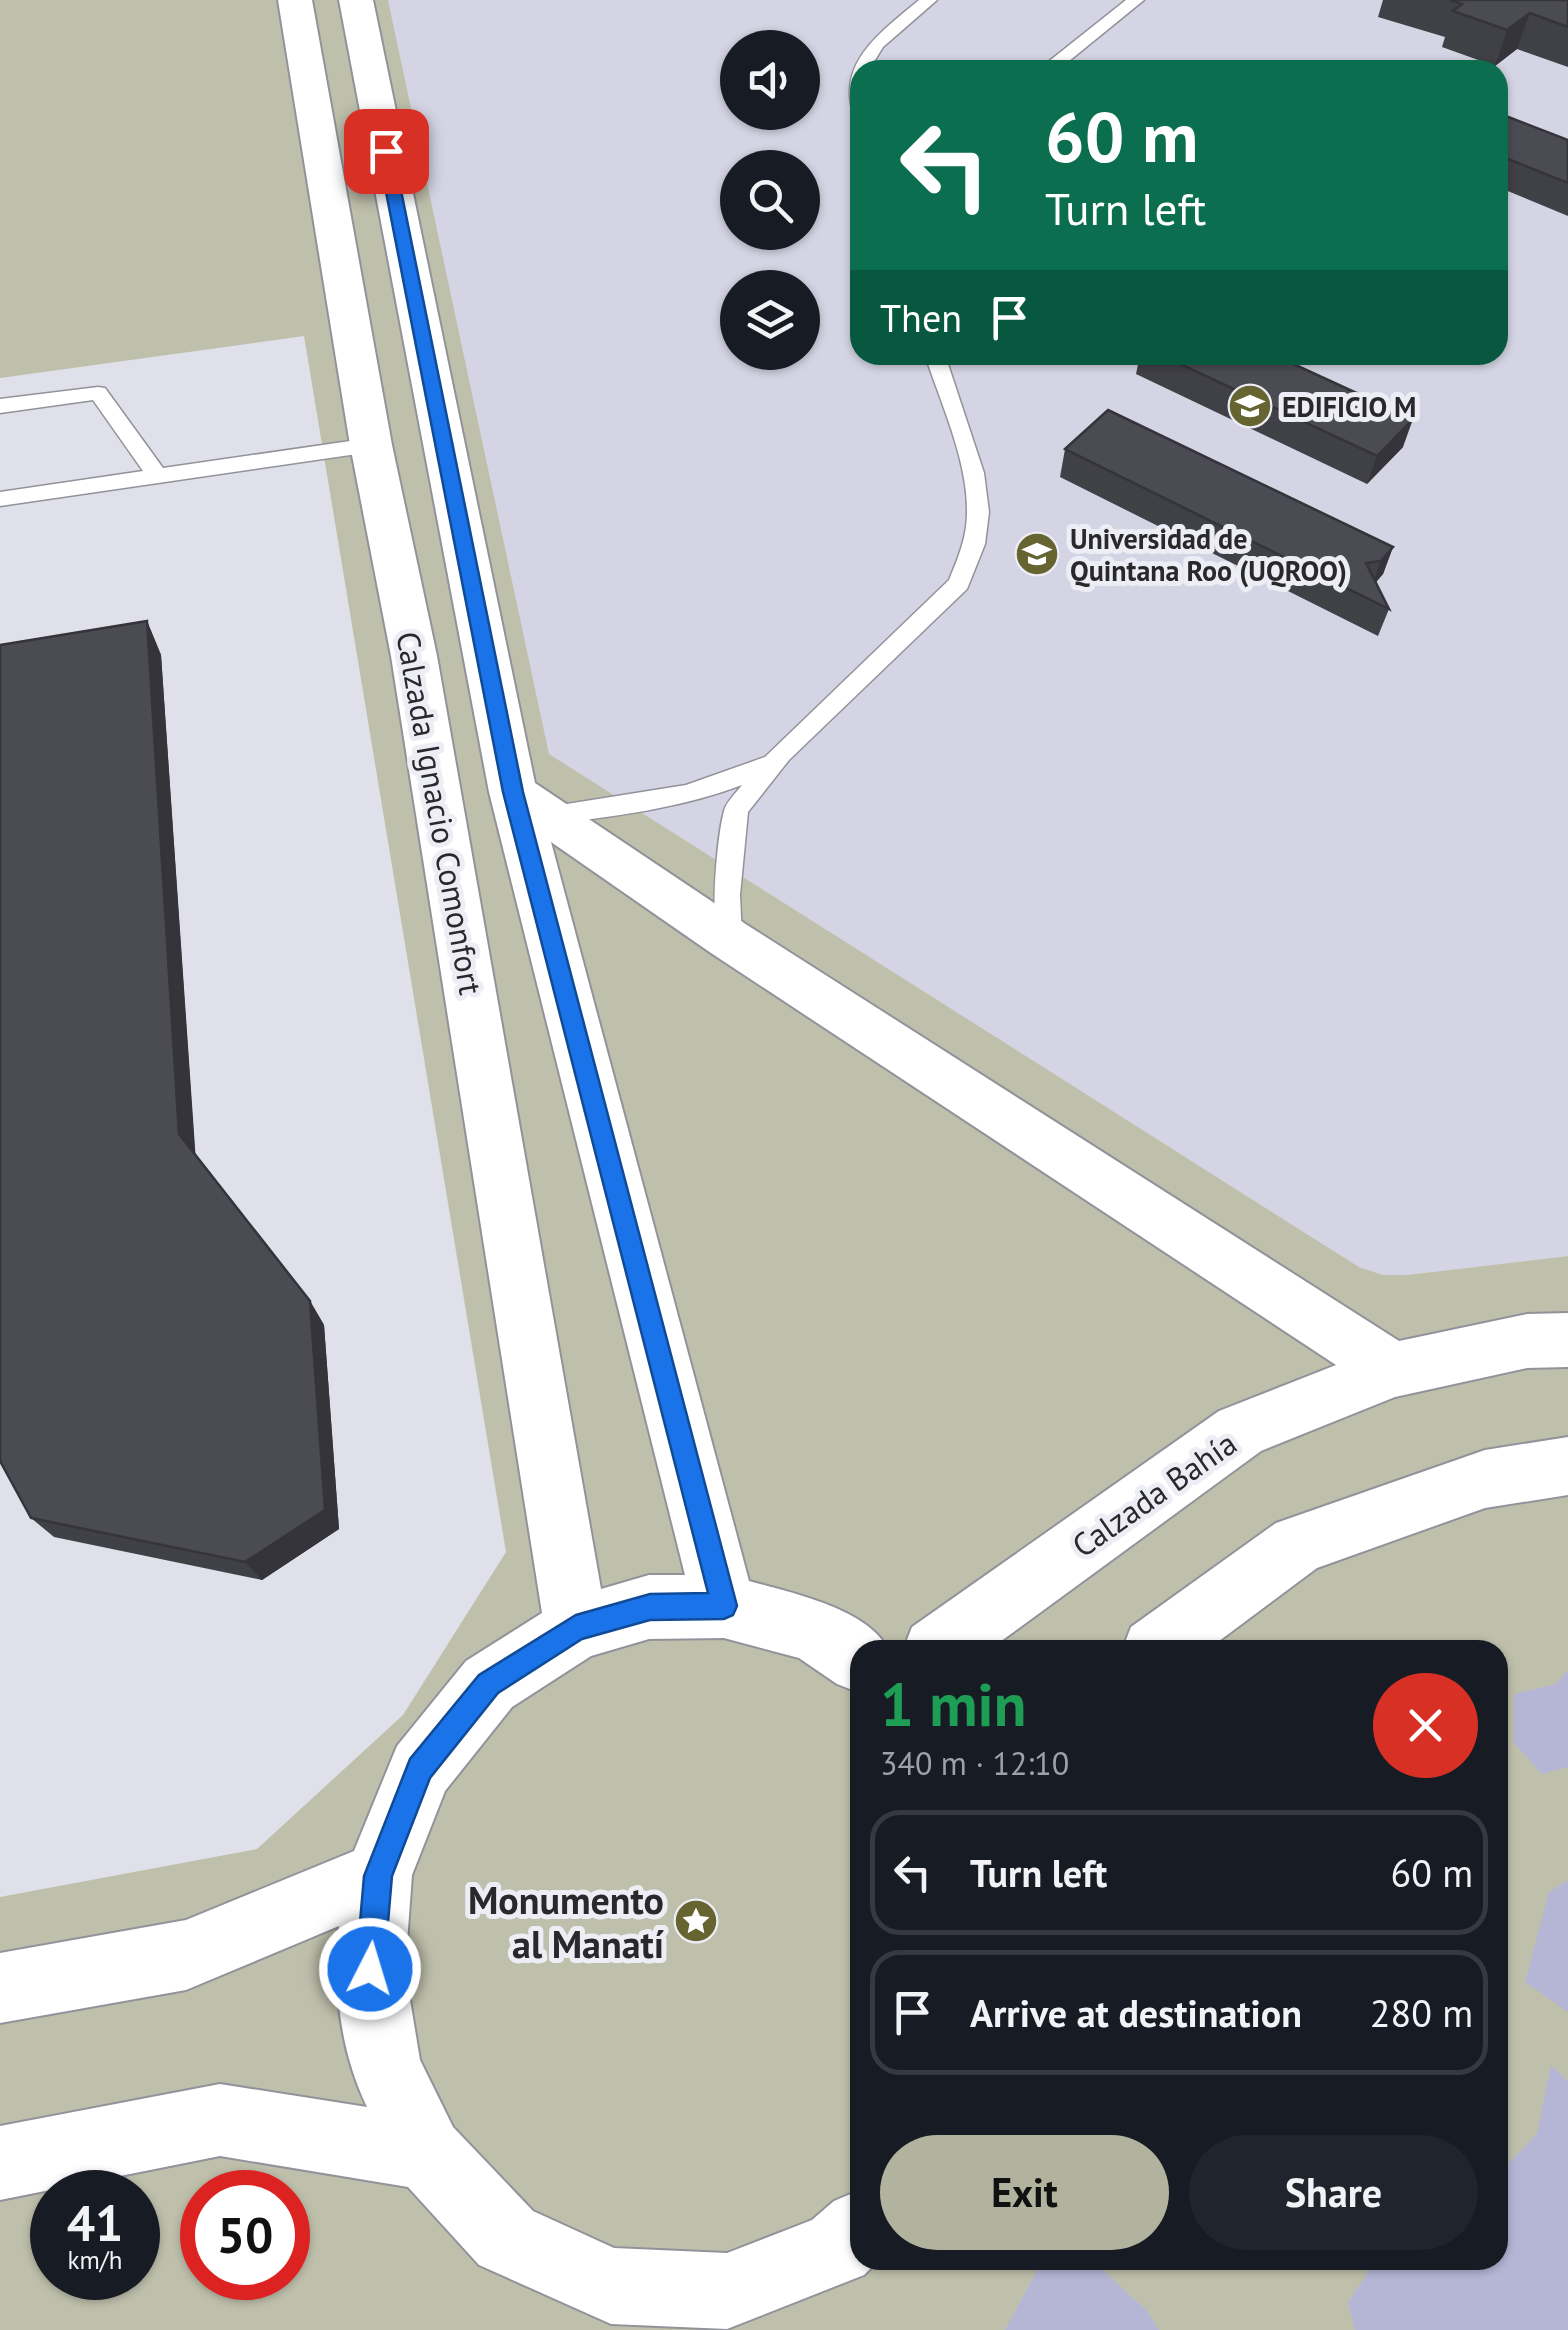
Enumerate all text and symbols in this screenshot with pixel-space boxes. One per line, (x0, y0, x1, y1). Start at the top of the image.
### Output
map controls (720, 30, 820, 370)
button: sound (720, 30, 820, 130)
text: 60 m (1045, 91, 1198, 181)
icon: left (880, 100, 1010, 230)
pin (344, 109, 429, 194)
icon: arrive (359, 124, 414, 179)
button: search (720, 150, 820, 250)
text: Turn left (1045, 179, 1206, 237)
button: layers (720, 270, 820, 370)
icon: arrive (982, 290, 1037, 345)
text: Then (880, 293, 962, 342)
school or university icon: EDIFICIO M (1227, 383, 1273, 429)
place label: EDIFICIO M (1282, 388, 1416, 425)
place label: Universidad de Quintana Roo (UQROO) (1070, 520, 1347, 589)
school or university icon: Universidad de Quintana Roo (UQROO) (1014, 531, 1060, 577)
street label: Calzada Ignacio Comonfort (387, 628, 493, 998)
street label: Calzada Bahía (1064, 1422, 1244, 1566)
text: 1 min (880, 1665, 1026, 1743)
button: close (1373, 1673, 1478, 1778)
text: 340 m · 12:10 (880, 1742, 1069, 1784)
icon: left (885, 1845, 940, 1900)
text: Turn left (970, 1848, 1107, 1897)
text: 60 m (1391, 1848, 1473, 1897)
place label: Monumento al Manatí (468, 1875, 664, 1968)
place icon: Monumento al Manatí (673, 1898, 719, 1944)
position arrow (318, 1917, 422, 2021)
icon: arrive (885, 1985, 940, 2040)
text: Arrive at destination (970, 1988, 1302, 2037)
text: 280 m (1370, 1988, 1473, 2037)
button: Exit (880, 2135, 1169, 2250)
button: Share (1189, 2135, 1478, 2250)
speed limit sign: 50 (180, 2170, 310, 2300)
text: 41 (67, 2190, 123, 2255)
text: km/h (68, 2244, 122, 2276)

